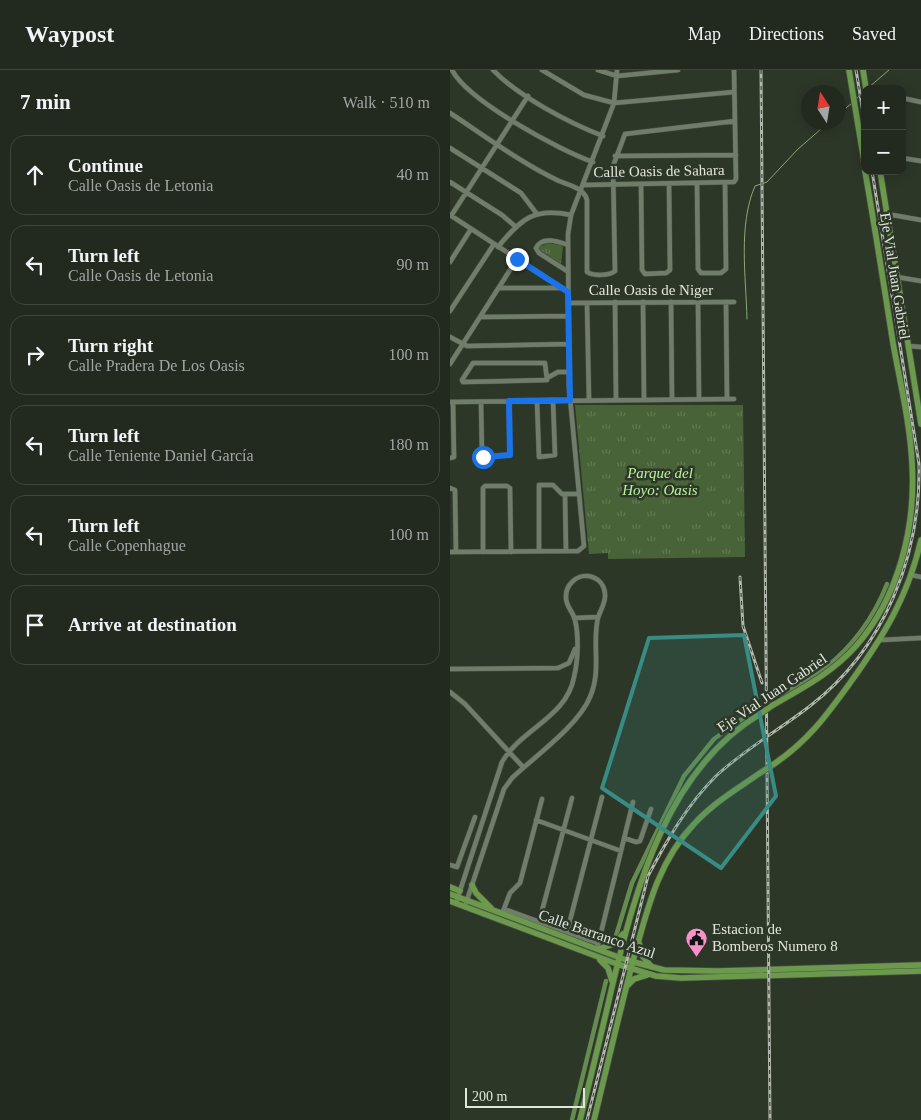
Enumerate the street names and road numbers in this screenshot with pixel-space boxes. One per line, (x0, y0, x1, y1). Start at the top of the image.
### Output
street label: Calle Oasis de Sahara (593, 162, 725, 180)
street label: Eje Vial Juan Gabriel (877, 211, 913, 341)
street label: Calle Oasis de Niger (589, 282, 713, 298)
street label: Eje Vial Juan Gabriel (714, 650, 830, 736)
street label: Calle Barranco Azul (536, 906, 658, 962)

